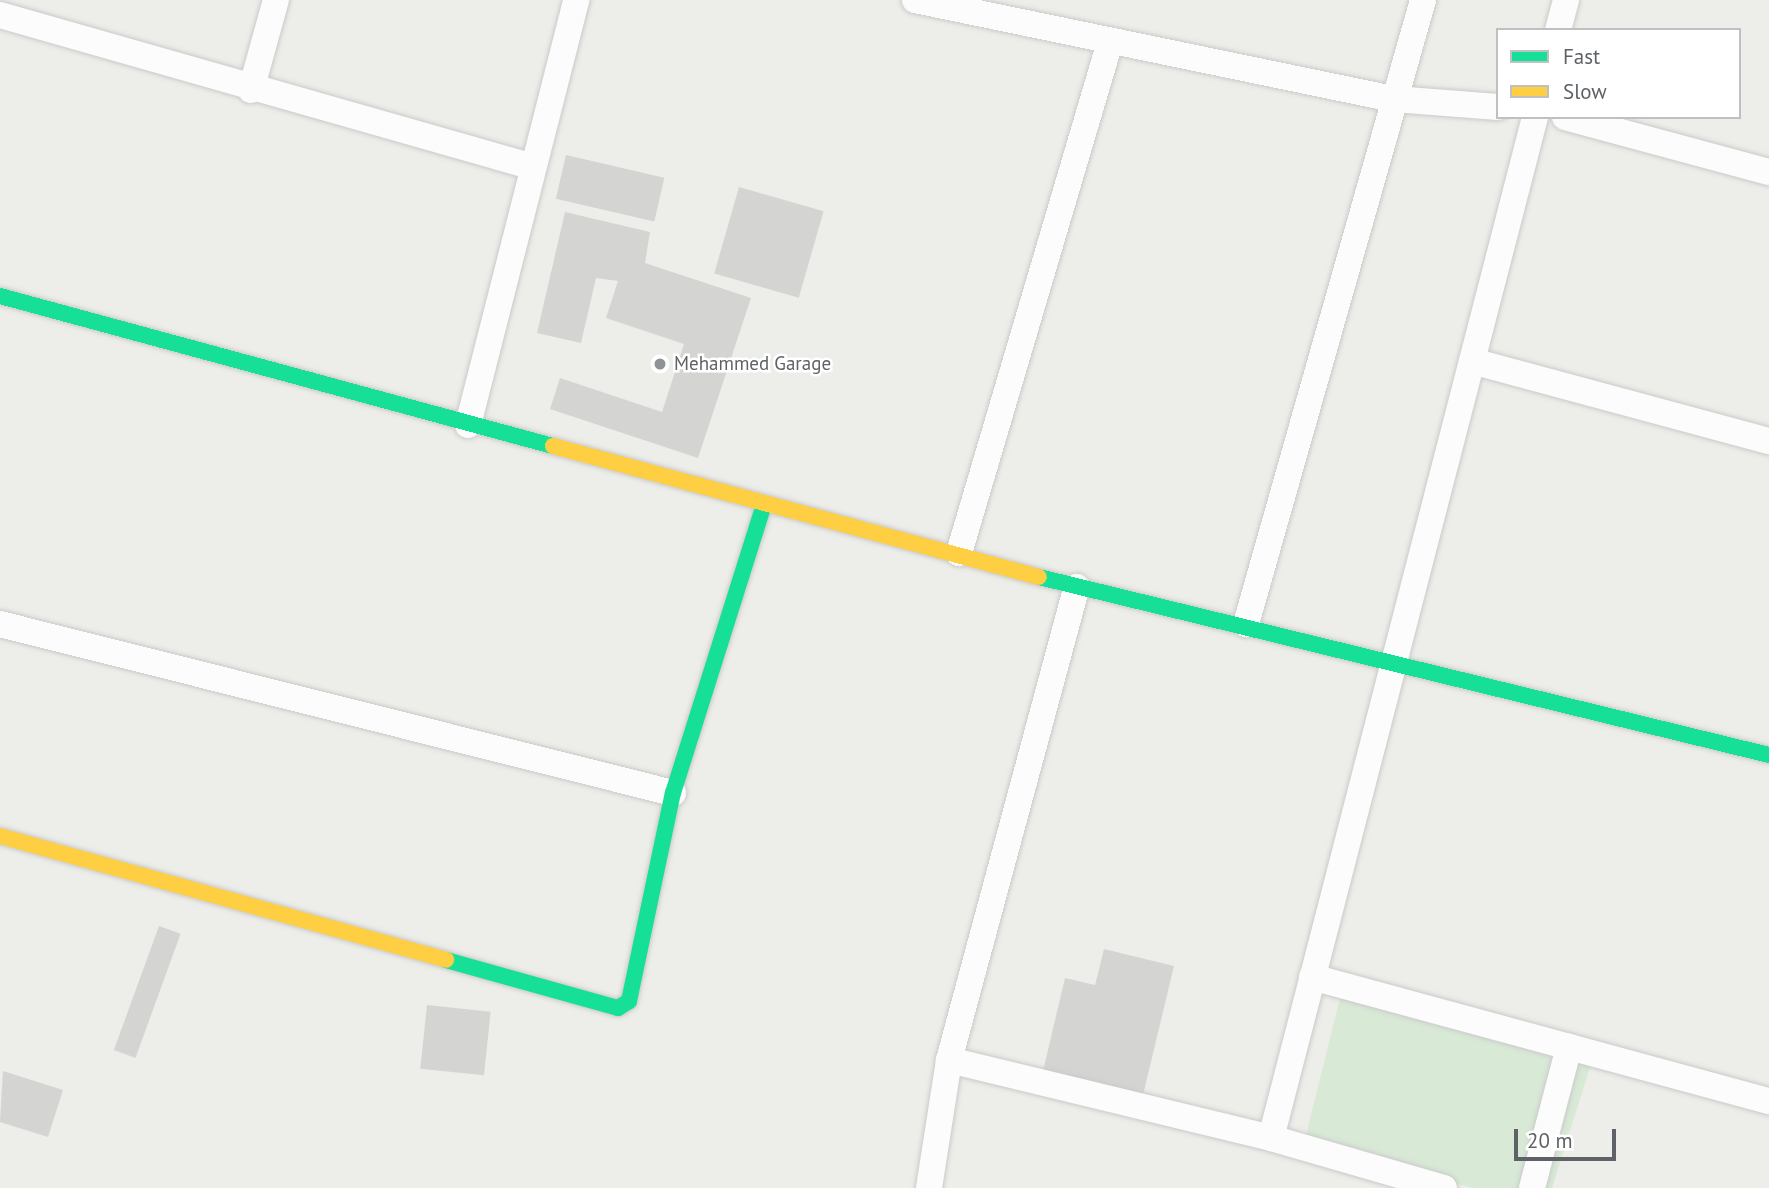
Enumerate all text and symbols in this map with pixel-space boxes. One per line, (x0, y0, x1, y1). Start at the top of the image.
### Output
legend (1496, 28, 1741, 119)
text: Fast (1563, 43, 1600, 70)
text: Slow (1563, 78, 1607, 105)
place label: Mehammed Garage (674, 353, 831, 375)
marker: Mehammed Garage (652, 356, 668, 372)
scale bar (1517, 1114, 1618, 1158)
text: 20 m (1527, 1127, 1573, 1154)

